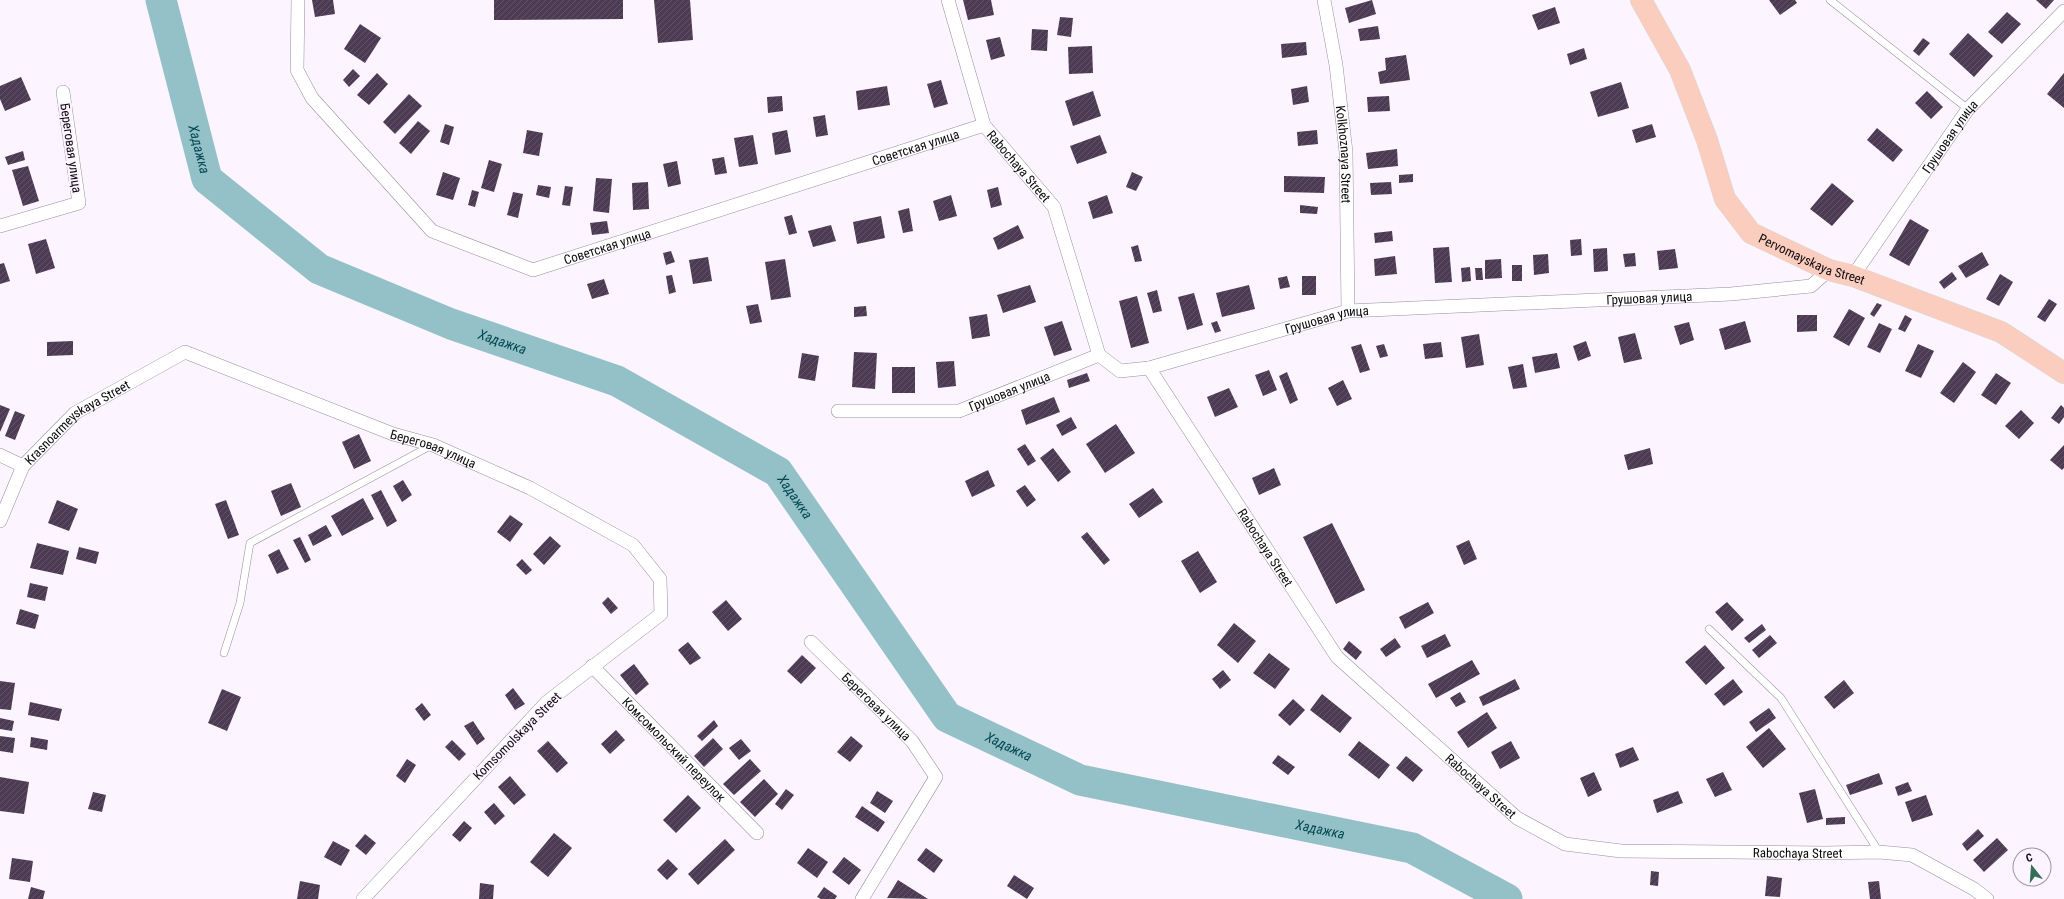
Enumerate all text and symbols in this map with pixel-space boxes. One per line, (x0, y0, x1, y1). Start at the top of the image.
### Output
street label: Грушовая улица (1919, 96, 1981, 176)
street label: Береговая улица (57, 102, 85, 194)
street label: Kolkhoznaya Street (1333, 105, 1354, 204)
water label: Хадажка (185, 122, 213, 175)
street label: Советская улица (870, 126, 961, 168)
street label: Rabochaya Street (984, 127, 1054, 205)
street label: Советская улица (562, 225, 653, 267)
street label: Pervomayskaya Street (1756, 230, 1867, 287)
street label: Грушовая улица (1606, 288, 1693, 307)
street label: Грушовая улица (1283, 303, 1369, 336)
water label: Хадажка (475, 326, 529, 357)
street label: Грушовая улица (966, 368, 1052, 414)
street label: Krasnoarmeyskaya Street (21, 377, 132, 467)
street label: Береговая улица (389, 426, 479, 471)
water label: Хадажка (774, 471, 816, 522)
street label: Rabochaya Street (1235, 506, 1296, 589)
street label: Береговая улица (839, 669, 914, 743)
street label: Komsomolskaya Street (470, 689, 564, 783)
street label: Комсомольский переулок (620, 694, 729, 805)
water label: Хадажка (982, 728, 1035, 764)
street label: Rabochaya Street (1443, 750, 1520, 821)
water label: Хадажка (1293, 816, 1346, 842)
street label: Rabochaya Street (1753, 845, 1843, 861)
north arrow (2012, 847, 2052, 887)
text: С (2024, 851, 2034, 865)

